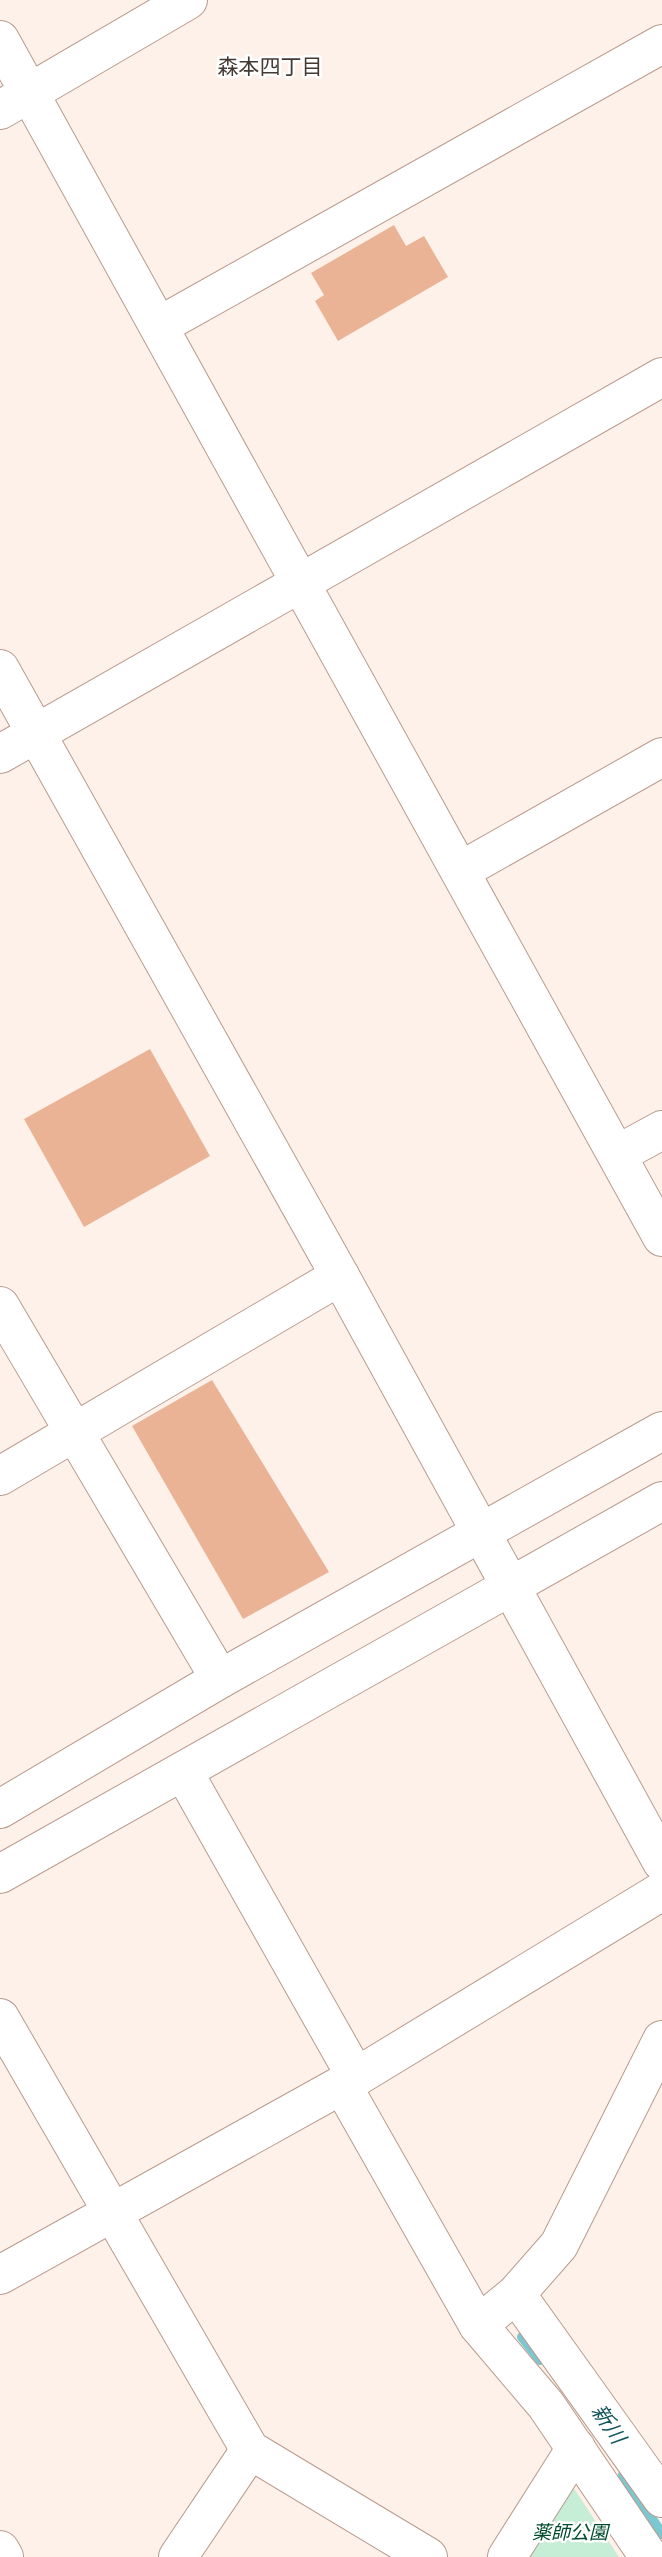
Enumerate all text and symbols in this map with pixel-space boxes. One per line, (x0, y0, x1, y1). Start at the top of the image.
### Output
district label: 森本四丁目 (218, 50, 323, 80)
water label: 新川 (586, 2397, 635, 2450)
park label: 薬師公園 (532, 2517, 611, 2544)

